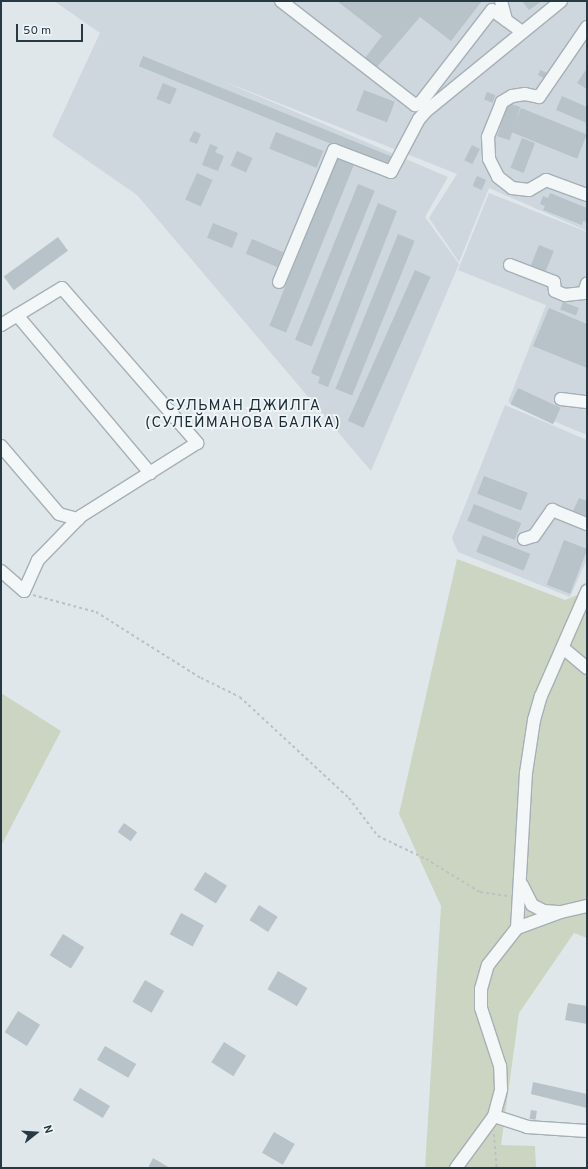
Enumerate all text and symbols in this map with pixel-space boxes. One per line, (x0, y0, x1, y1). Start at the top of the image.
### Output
scale bar (18, 16, 85, 42)
text: 50 m (23, 23, 51, 39)
district label: СУЛЬМАН ДЖИЛГА (СУЛЕЙМАНОВА БАЛКА) (145, 397, 341, 432)
north arrow (16, 1113, 56, 1153)
text: N (40, 1124, 55, 1135)

